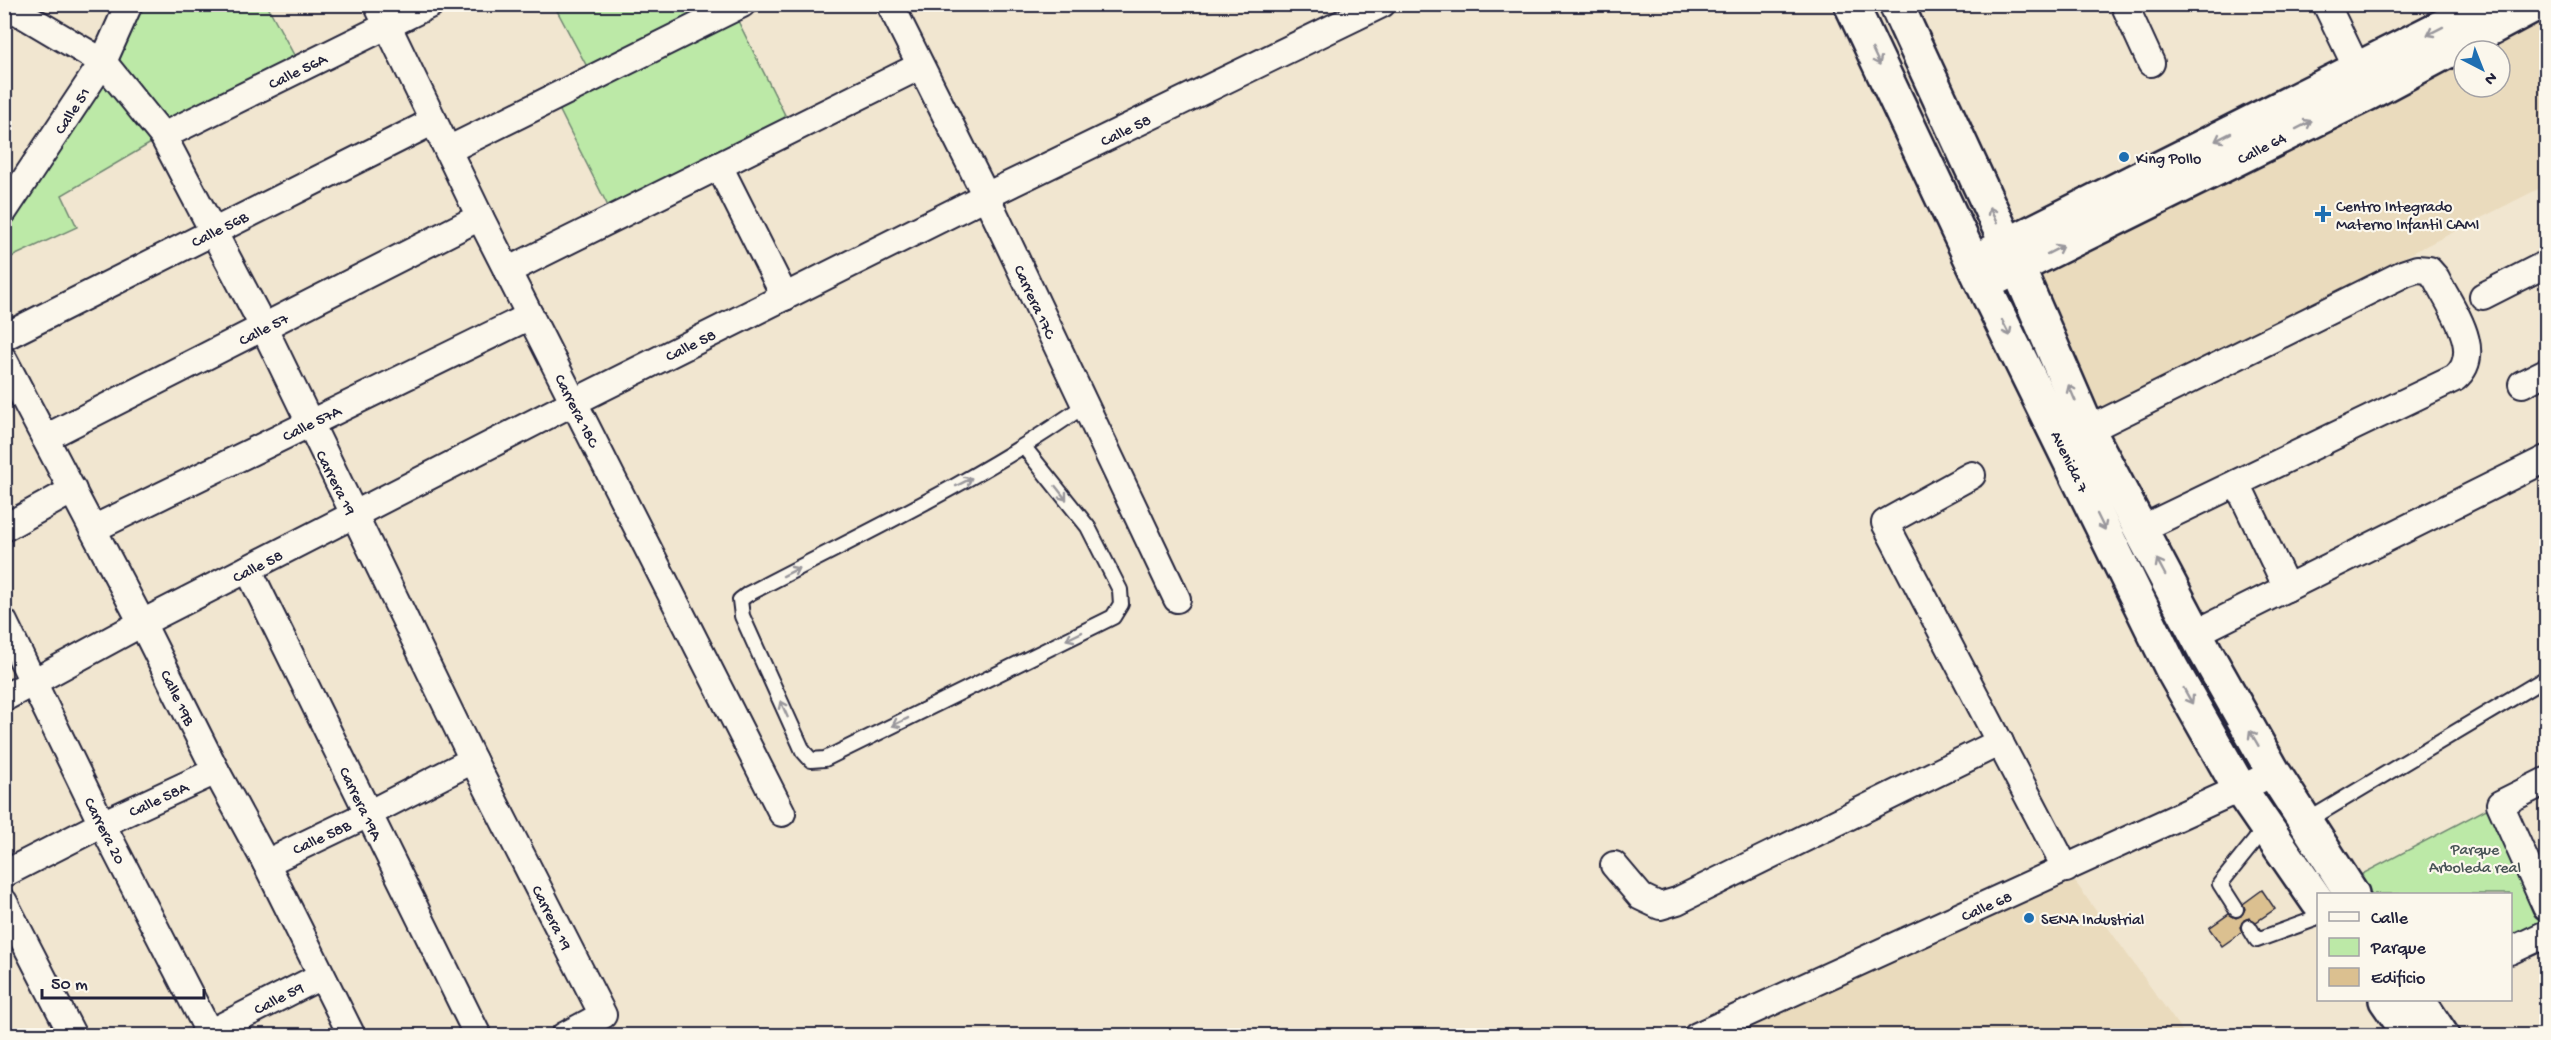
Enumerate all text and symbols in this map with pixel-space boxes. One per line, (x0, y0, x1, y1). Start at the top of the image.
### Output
one-way arrow (2426, 25, 2444, 37)
north arrow (2452, 39, 2512, 99)
one-way arrow (1871, 48, 1883, 66)
street label: Calle 56A (266, 50, 332, 95)
text: N (2479, 67, 2500, 88)
street label: Calle 51 (52, 85, 96, 139)
street label: Calle 58 (1098, 112, 1155, 152)
one-way arrow (2295, 119, 2313, 130)
street label: Calle 64 (2235, 130, 2291, 170)
one-way arrow (2215, 131, 2232, 143)
marker: King Pollo (2117, 150, 2131, 164)
place label: King Pollo (2136, 151, 2201, 170)
place label: Centro Integrado Materno Infantil CAMI (2336, 199, 2479, 236)
marker: Centro Integrado Materno Infantil CAMI (2314, 205, 2332, 223)
one-way arrow (1986, 207, 1998, 225)
street label: Calle 56B (189, 208, 253, 254)
one-way arrow (2045, 243, 2063, 255)
street label: Carrera 17C (1008, 263, 1059, 343)
street label: Calle 57 (236, 310, 293, 352)
one-way arrow (2000, 319, 2012, 336)
street label: Calle 58 (663, 327, 720, 367)
street label: Carrera 18C (548, 372, 602, 452)
one-way arrow (2066, 385, 2077, 403)
street label: Calle 57A (280, 402, 346, 447)
street label: Avenida 7 (2045, 429, 2091, 497)
street label: Carrera 19 (310, 448, 358, 519)
one-way arrow (954, 476, 972, 487)
one-way arrow (1055, 484, 1067, 500)
one-way arrow (2096, 512, 2107, 530)
street label: Calle 58 (230, 547, 287, 589)
one-way arrow (2155, 559, 2167, 576)
one-way arrow (781, 565, 799, 577)
one-way arrow (1066, 631, 1084, 642)
street label: Calle 19B (154, 668, 198, 730)
one-way arrow (2183, 687, 2194, 705)
one-way arrow (777, 700, 789, 718)
one-way arrow (891, 717, 909, 729)
one-way arrow (2248, 730, 2260, 747)
street label: Carrera 19A (333, 765, 385, 846)
street label: Calle 58A (127, 779, 194, 823)
street label: Carrera 20 (78, 795, 128, 868)
street label: Calle 58B (290, 817, 355, 861)
park label: Parque Arboleda real (2429, 842, 2521, 879)
street label: Carrera 19 (526, 883, 574, 954)
street label: Calle 68 (1959, 889, 2016, 928)
legend (2317, 893, 2512, 1001)
text: Calle (2371, 909, 2409, 930)
marker: SENA Industrial (2022, 911, 2036, 925)
place label: SENA Industrial (2041, 912, 2144, 931)
text: Parque (2370, 939, 2427, 960)
scale bar (42, 962, 204, 1000)
text: Edificio (2371, 969, 2425, 990)
text: 50 m (51, 975, 88, 996)
street label: Calle 59 (252, 980, 308, 1021)

